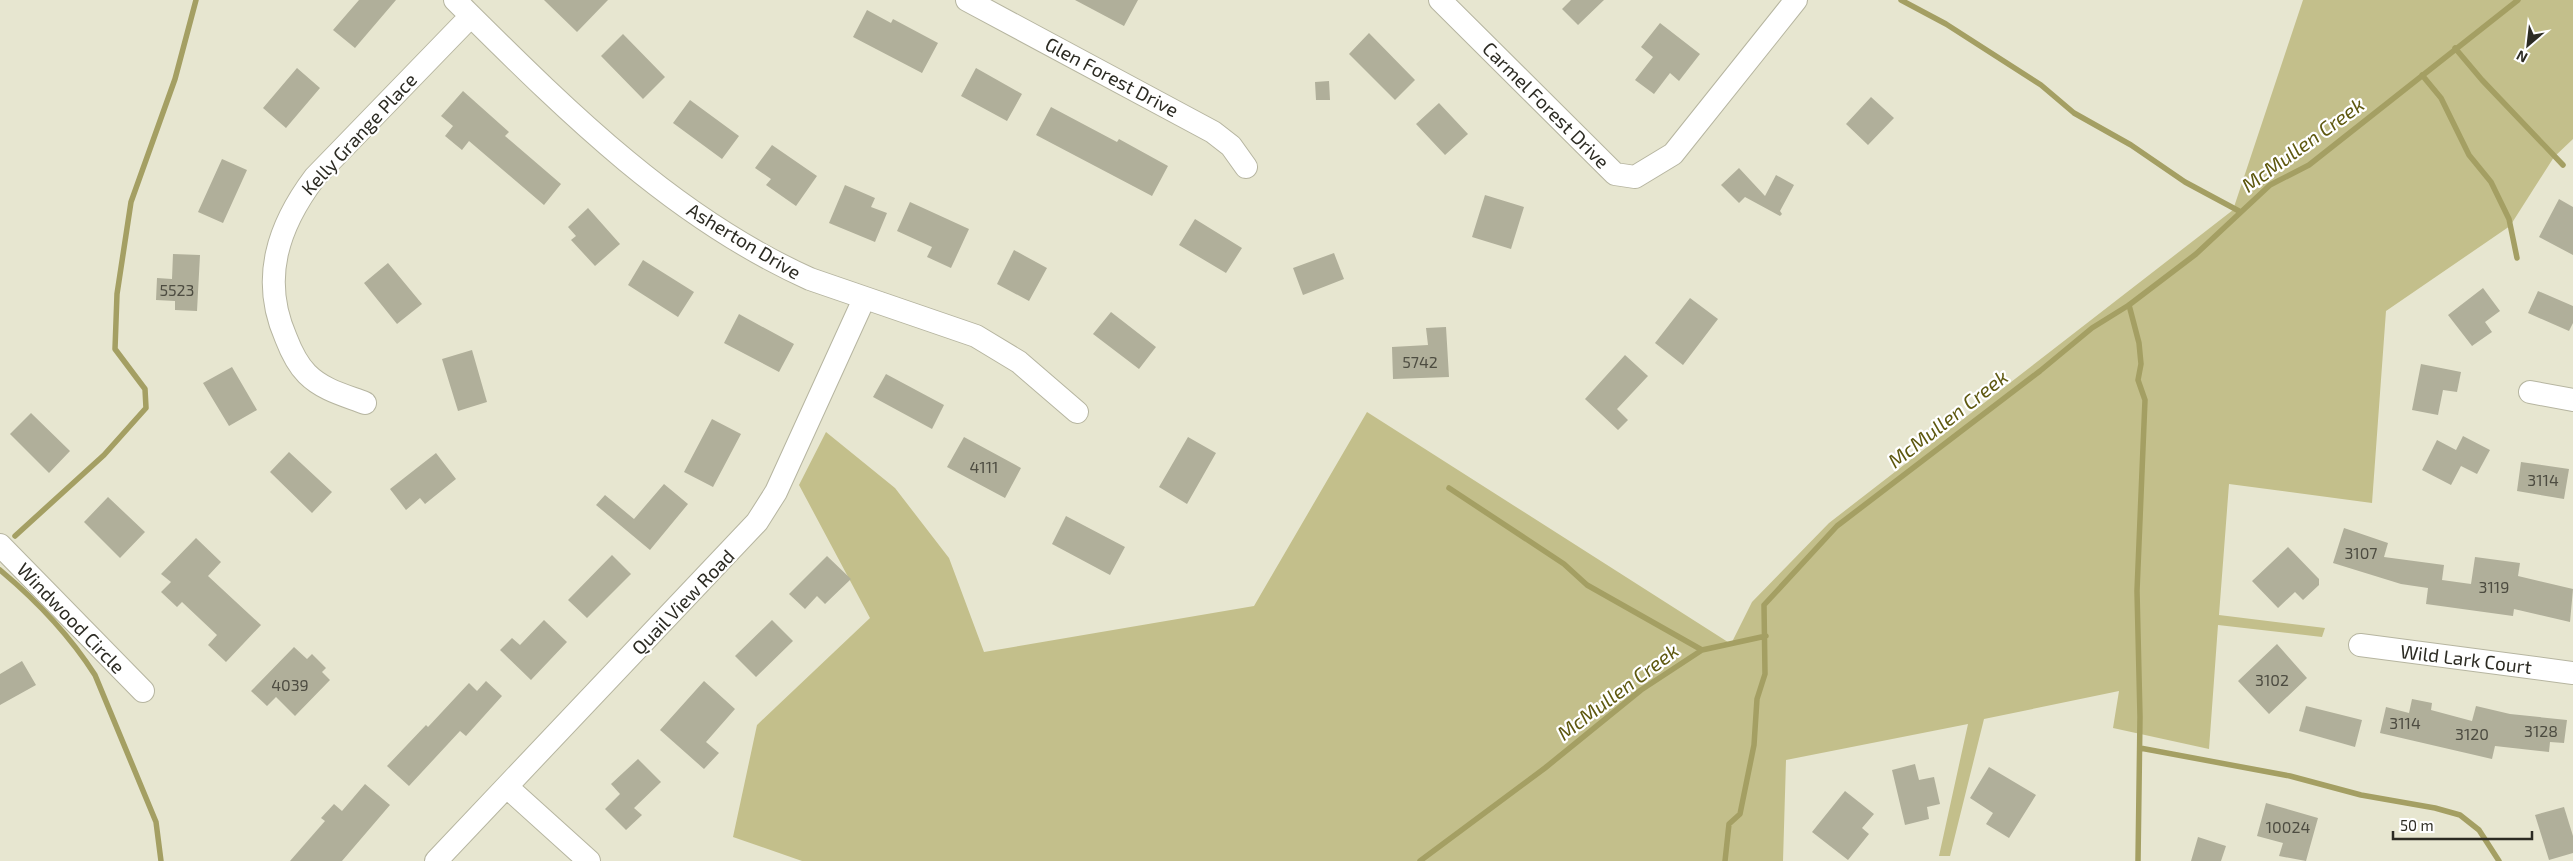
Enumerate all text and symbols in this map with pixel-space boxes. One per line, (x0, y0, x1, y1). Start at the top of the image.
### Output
north arrow (2503, 20, 2553, 70)
street label: Glen Forest Drive (1042, 32, 1183, 121)
street label: Carmel Forest Drive (1478, 37, 1614, 173)
text: N (2513, 47, 2530, 67)
street label: Kelly Grange Place (296, 68, 421, 199)
water label: McMullen Creek (2236, 92, 2368, 197)
street label: Asherton Drive (683, 198, 805, 284)
house number: 5523 (159, 280, 195, 299)
house number: 5742 (1402, 352, 1438, 371)
water label: McMullen Creek (1883, 364, 2012, 472)
house number: 4111 (970, 457, 998, 476)
house number: 3114 (2527, 470, 2559, 489)
house number: 3107 (2344, 543, 2378, 562)
street label: Quail View Road (627, 544, 739, 659)
street label: Windwood Circle (13, 558, 130, 678)
house number: 3119 (2479, 577, 2509, 596)
water label: McMullen Creek (1552, 638, 1683, 745)
street label: Wild Lark Court (2399, 639, 2533, 678)
house number: 3102 (2255, 670, 2289, 689)
house number: 4039 (271, 675, 309, 694)
house number: 3114 (2389, 713, 2421, 732)
house number: 3128 (2524, 721, 2558, 740)
house number: 3120 (2455, 724, 2489, 743)
scale bar (2393, 808, 2532, 840)
text: 50 m (2400, 816, 2434, 834)
house number: 10024 (2266, 817, 2310, 836)

